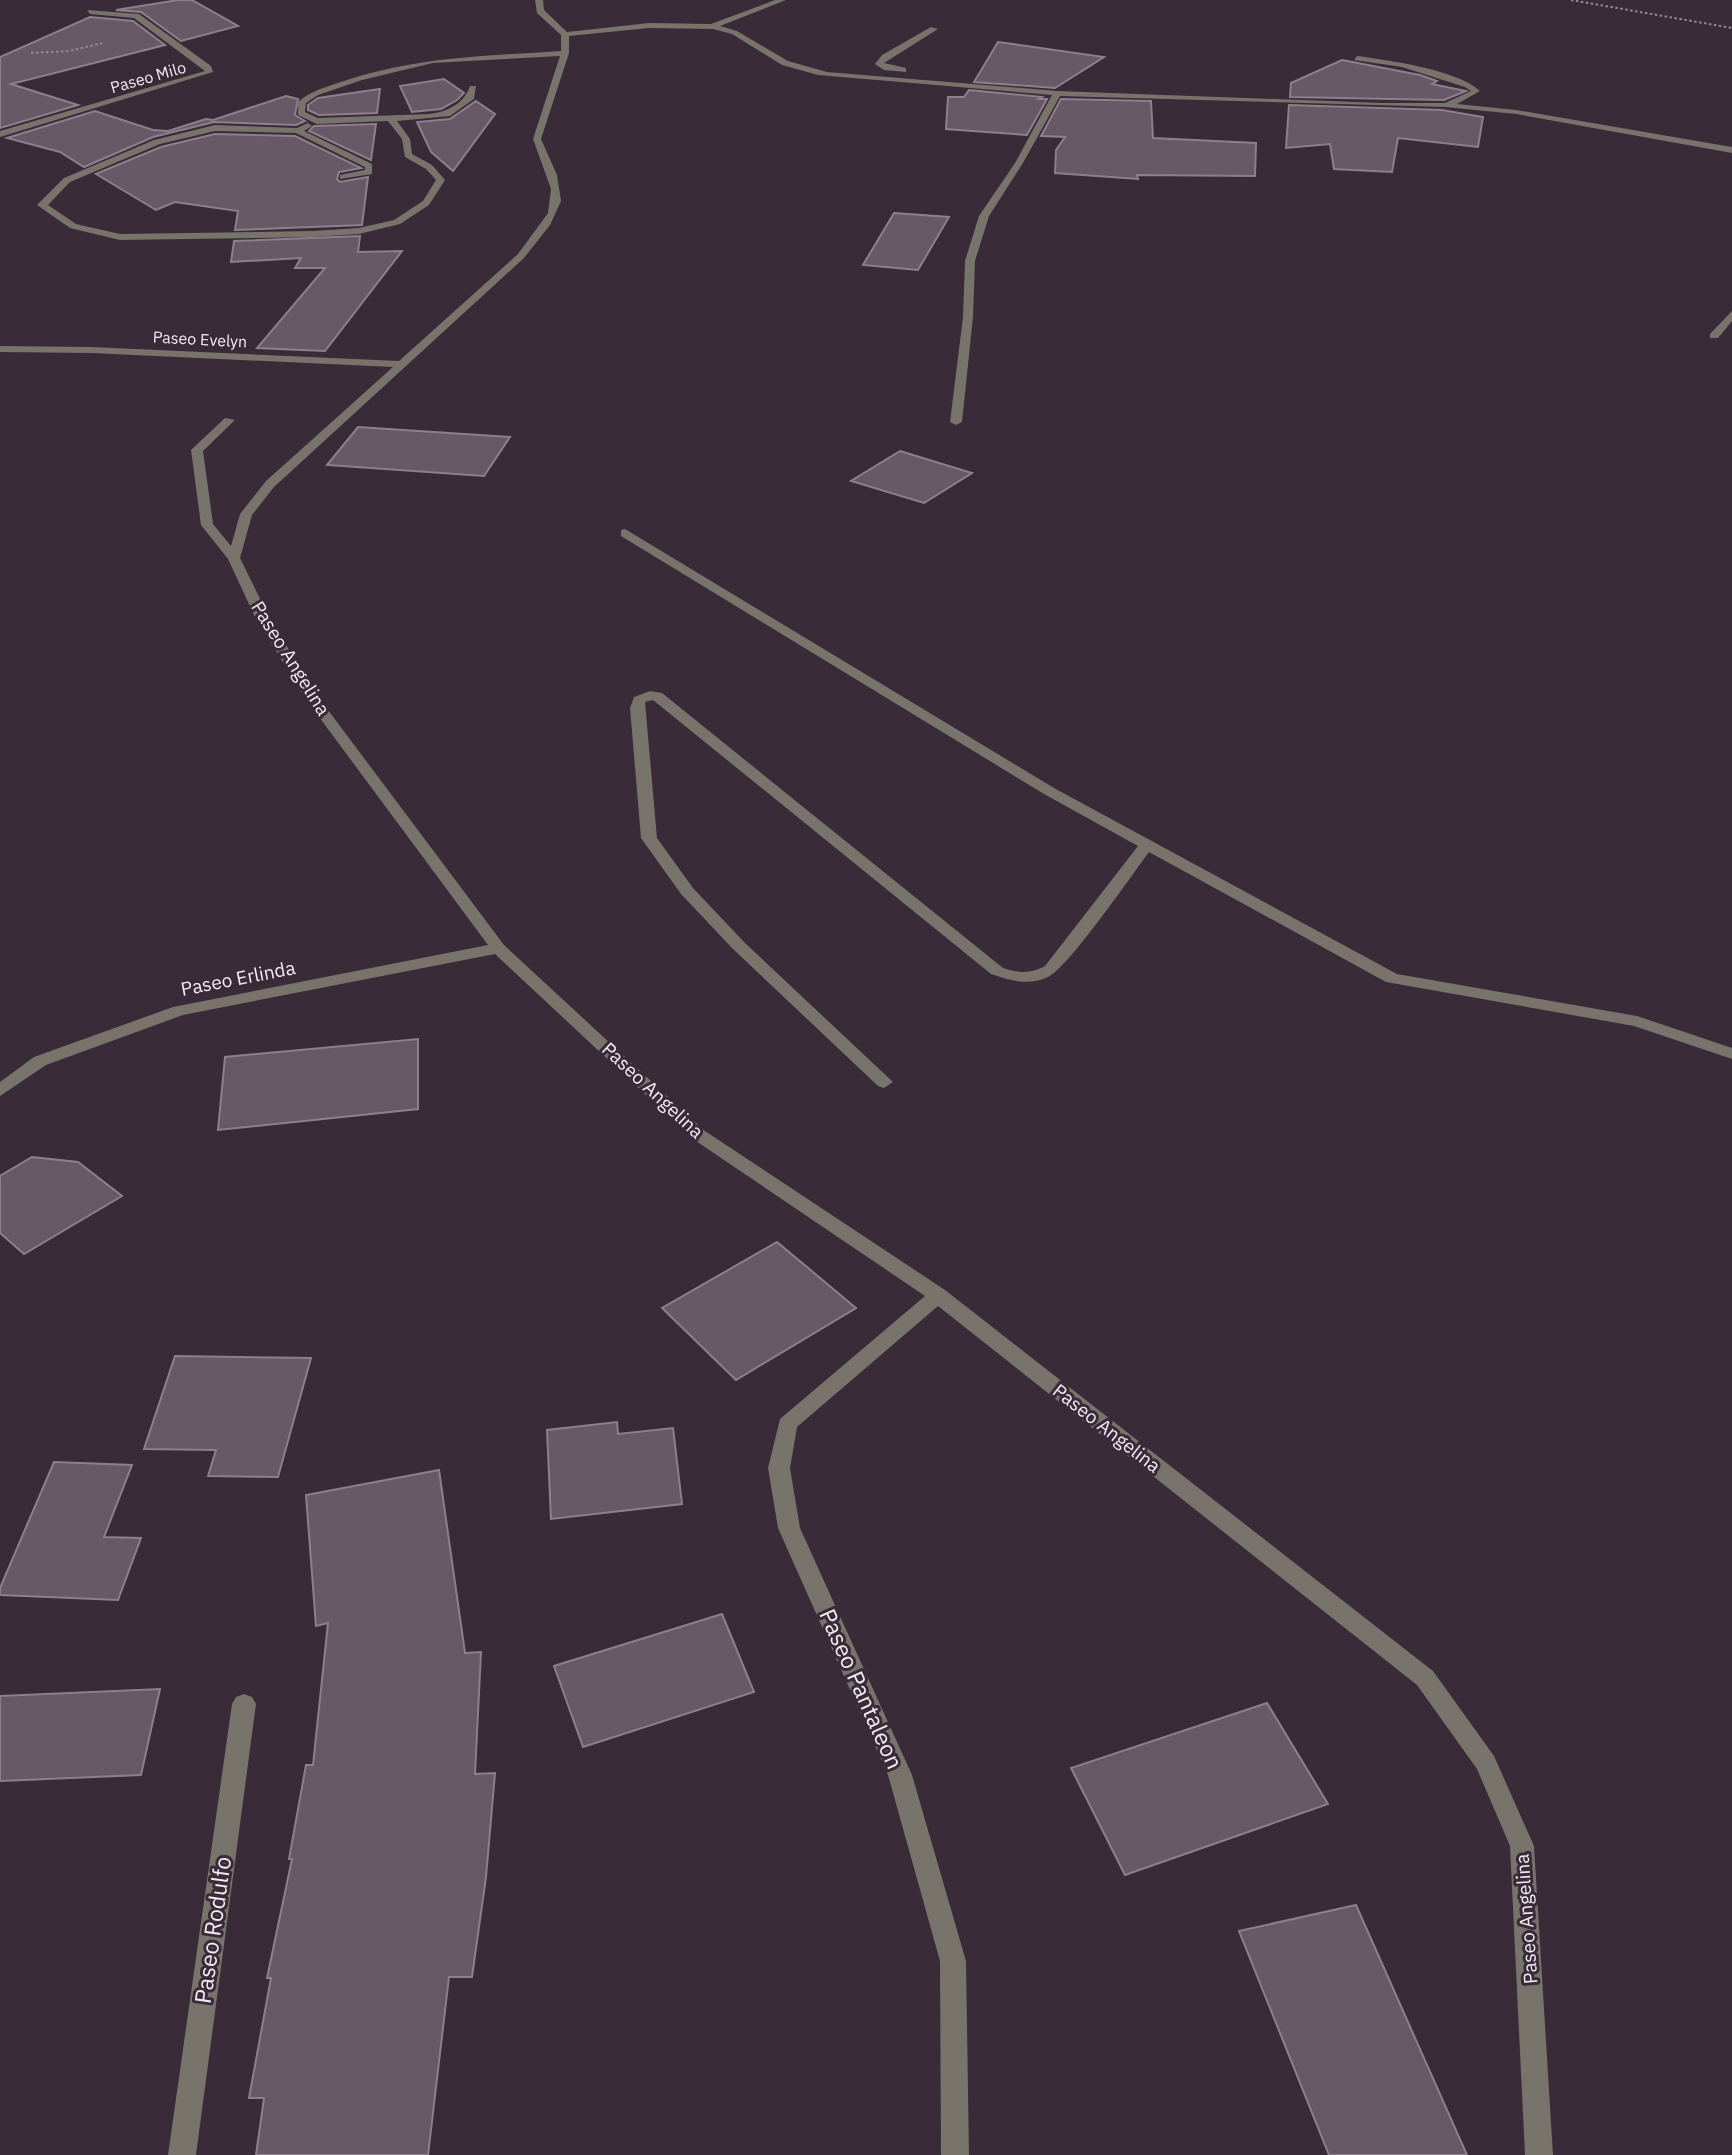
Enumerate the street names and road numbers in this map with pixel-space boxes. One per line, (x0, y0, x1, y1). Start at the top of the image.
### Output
street label: Paseo Milo (108, 57, 188, 97)
street label: Paseo Evelyn (152, 327, 248, 351)
street label: Paseo Angelina (246, 596, 336, 720)
street label: Paseo Erlinda (179, 955, 297, 1001)
street label: Paseo Angelina (597, 1037, 709, 1143)
street label: Paseo Angelina (1048, 1378, 1166, 1478)
street label: Paseo Pantaleon (813, 1604, 911, 1773)
street label: Paseo Angelina (1509, 1853, 1543, 1985)
street label: Paseo Rodulfo (187, 1854, 237, 2005)

